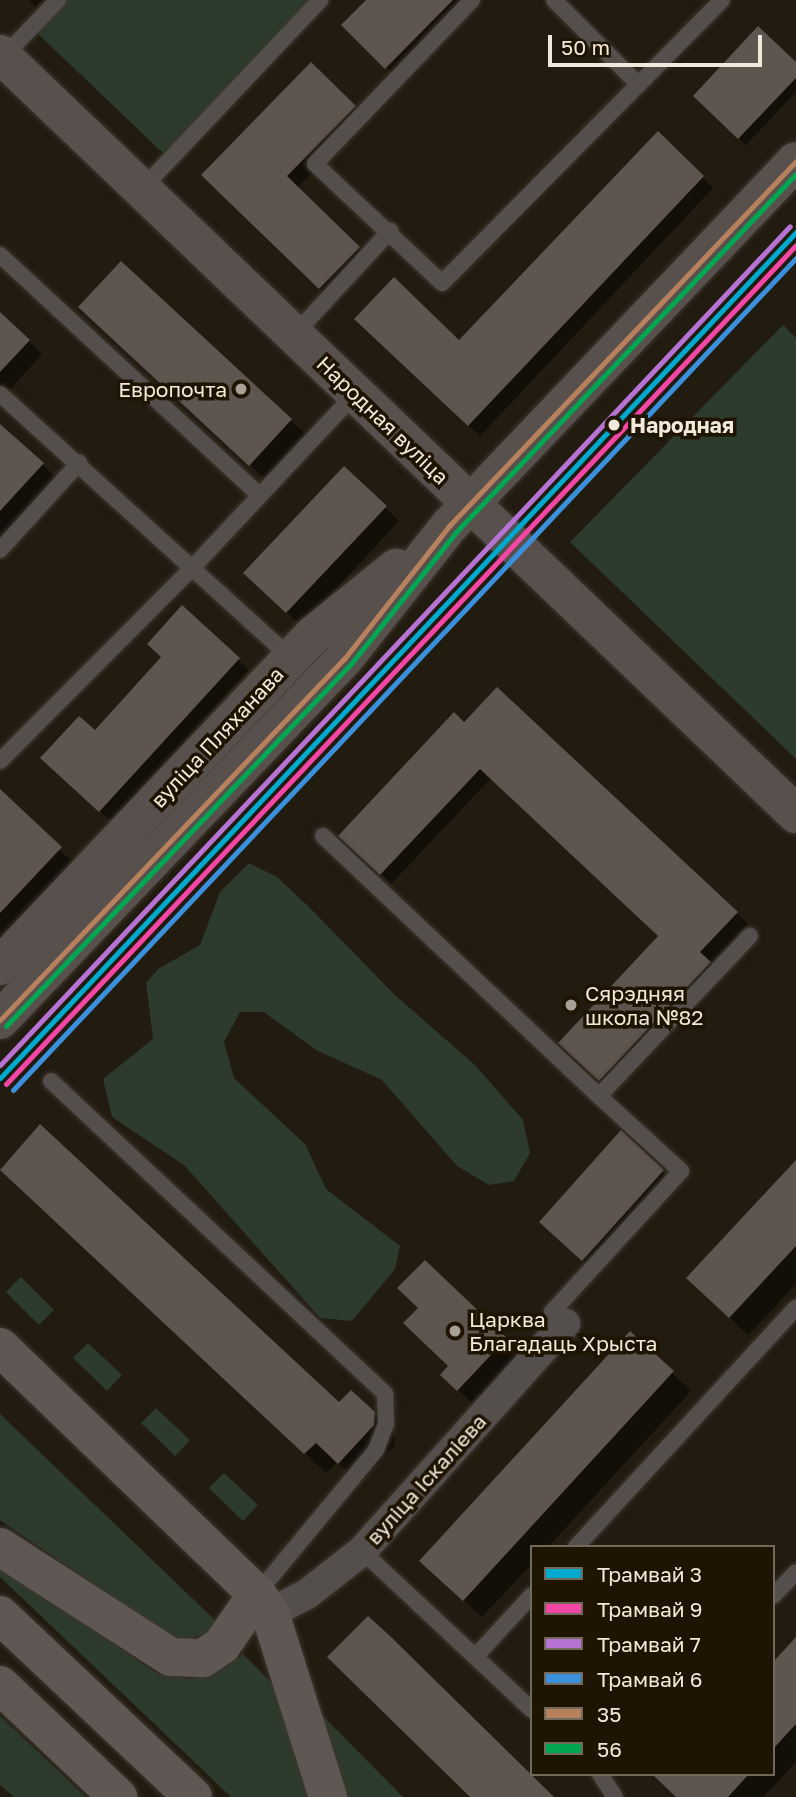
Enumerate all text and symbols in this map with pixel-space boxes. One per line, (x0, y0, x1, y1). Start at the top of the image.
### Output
scale bar (551, 21, 764, 65)
text: 50 m (561, 34, 610, 60)
street label: Народная вуліца (312, 351, 454, 489)
place label: Европочта (118, 376, 227, 402)
marker: Европочта (233, 381, 249, 397)
place label: Народная (630, 412, 734, 438)
marker: Народная (604, 415, 624, 435)
street label: вуліца Пляханава (145, 662, 289, 812)
place label: Сярэдняя школа №82 (585, 980, 703, 1030)
marker: Сярэдняя школа №82 (563, 997, 579, 1013)
place label: Царква Благадаць Хрыста (469, 1306, 657, 1356)
marker: Царква Благадаць Хрыста (447, 1323, 463, 1339)
street label: вуліца Іскаліева (361, 1409, 491, 1549)
legend (530, 1545, 775, 1776)
text: Трамвай 3 (597, 1561, 702, 1587)
text: Трамвай 9 (597, 1596, 703, 1622)
text: Трамвай 7 (597, 1631, 701, 1657)
text: Трамвай 6 (597, 1666, 703, 1692)
text: 35 (597, 1701, 621, 1727)
text: 56 (597, 1736, 622, 1762)

